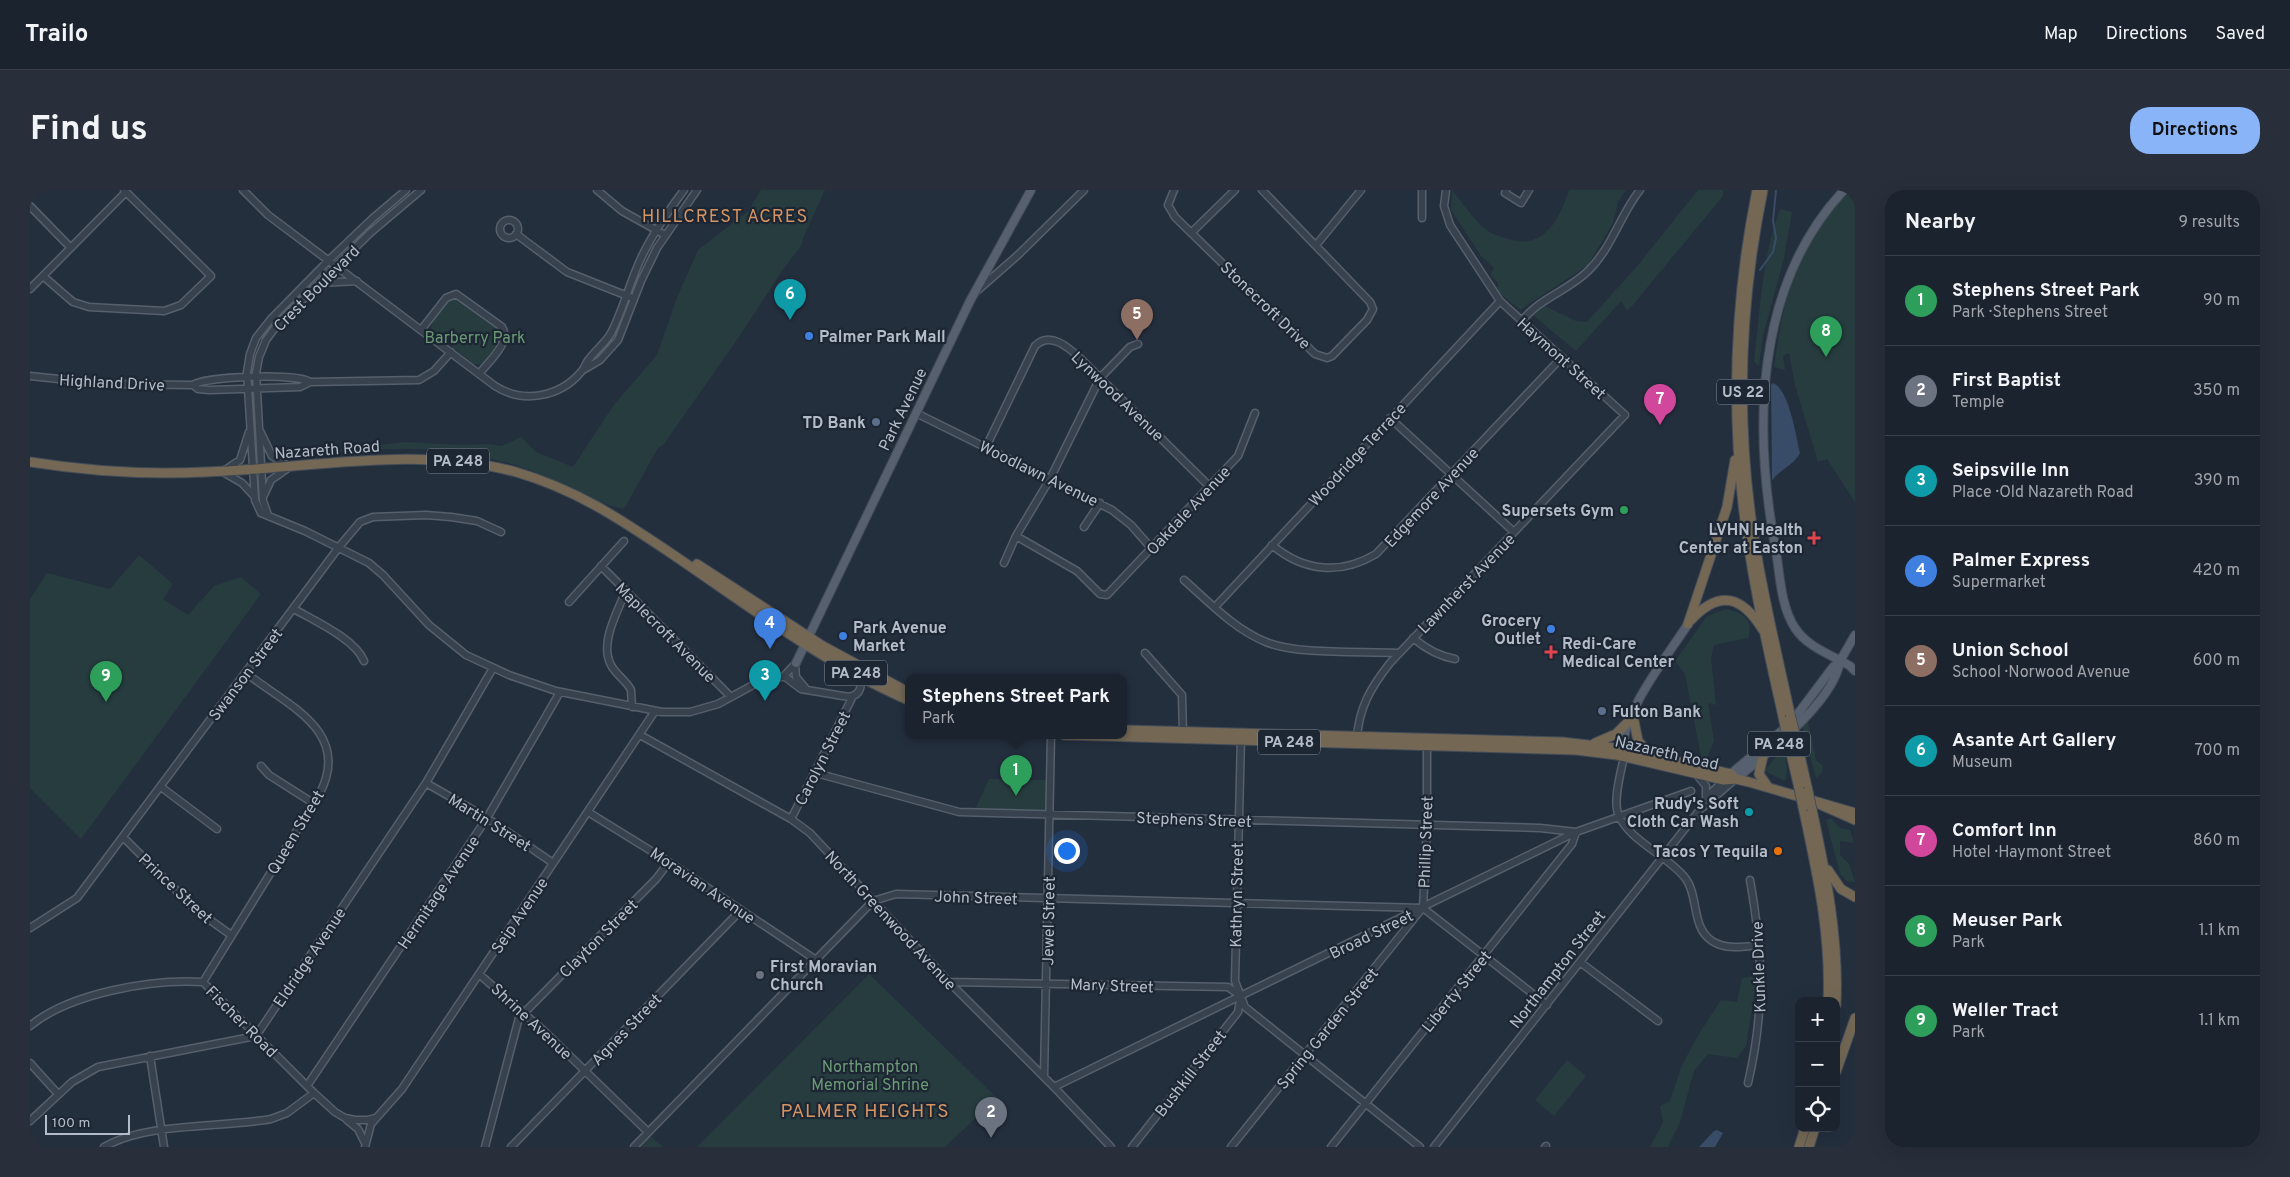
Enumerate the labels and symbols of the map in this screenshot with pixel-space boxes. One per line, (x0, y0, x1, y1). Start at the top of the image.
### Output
district label: HILLCREST ACRES (642, 206, 808, 229)
street label: Crest Boulevard (270, 242, 365, 337)
street label: Stonecroft Drive (1215, 258, 1314, 355)
pin: 6 (774, 279, 806, 320)
pin: 5 (1121, 299, 1153, 340)
street label: Haymont Street (1512, 314, 1609, 405)
pin: 8 (1810, 316, 1842, 357)
place label: Palmer Park Mall (819, 328, 946, 348)
park label: Barberry Park (424, 329, 526, 349)
marker: Palmer Park Mall (803, 330, 815, 342)
street label: Lynwood Avenue (1066, 348, 1167, 447)
street label: Park Avenue (875, 365, 932, 455)
street label: Highland Drive (58, 371, 165, 397)
road number: US 22 (1717, 380, 1769, 404)
pin: 7 (1644, 384, 1676, 425)
street label: Woodridge Terrace (1305, 399, 1412, 511)
place label: TD Bank (802, 414, 866, 434)
marker: TD Bank (870, 416, 882, 428)
street label: Nazareth Road (274, 437, 381, 465)
street label: Woodlawn Avenue (975, 437, 1101, 512)
street label: Edgemore Avenue (1381, 444, 1484, 552)
road number: PA 248 (427, 448, 489, 474)
street label: Oakdale Avenue (1143, 463, 1236, 560)
place label: Supersets Gym (1501, 502, 1614, 522)
marker: Supersets Gym (1618, 504, 1630, 516)
place label: LVHN Health Center at Easton (1679, 521, 1803, 559)
street label: Lawnherst Avenue (1414, 530, 1520, 639)
marker: LVHN Health Center at Easton (1807, 531, 1821, 545)
street label: Maplecroft Avenue (610, 579, 719, 688)
pin: 4 (754, 608, 786, 649)
place label: Grocery Outlet (1481, 612, 1541, 650)
place label: Park Avenue Market (853, 619, 947, 657)
marker: Grocery Outlet (1545, 623, 1557, 635)
street label: Swanson Street (205, 625, 288, 726)
marker: Park Avenue Market (837, 630, 849, 642)
place label: Redi-Care Medical Center (1562, 635, 1675, 673)
marker: Redi-Care Medical Center (1544, 645, 1558, 659)
pin: 3 (749, 660, 781, 701)
road number: PA 248 (825, 660, 887, 686)
pin: 9 (90, 661, 122, 702)
place label: Fulton Bank (1612, 703, 1701, 723)
marker: Fulton Bank (1596, 705, 1608, 717)
street label: Carolyn Street (791, 708, 856, 809)
road number: PA 248 (1258, 730, 1320, 754)
street label: Nazareth Road (1613, 732, 1720, 776)
road number: PA 248 (1748, 732, 1810, 756)
pin: 1 (1000, 755, 1032, 796)
street label: Queen Street (264, 787, 330, 879)
street label: Martin Street (444, 790, 534, 857)
place label: Rudy's Soft Cloth Car Wash (1627, 795, 1739, 833)
street label: Phillip Street (1415, 796, 1439, 889)
marker: Rudy's Soft Cloth Car Wash (1743, 806, 1755, 818)
street label: Stephens Street (1136, 809, 1252, 833)
street label: Hermitage Avenue (394, 833, 485, 954)
your location (1054, 838, 1080, 864)
street label: Kathryn Street (1227, 842, 1249, 948)
place label: Tacos Y Tequila (1653, 843, 1768, 863)
street label: Moravian Avenue (645, 844, 758, 929)
marker: Tacos Y Tequila (1772, 845, 1784, 857)
street label: North Greenwood Avenue (820, 847, 960, 995)
street label: Prince Street (133, 850, 216, 929)
street label: Seip Avenue (488, 874, 553, 958)
street label: Jewel Street (1039, 876, 1061, 966)
street label: John Street (934, 888, 1018, 910)
street label: Clayton Street (556, 896, 643, 983)
street label: Eldridge Avenue (270, 904, 351, 1012)
street label: Broad Street (1327, 907, 1417, 965)
street label: Northampton Street (1506, 907, 1611, 1033)
street label: Kunkle Drive (1748, 921, 1772, 1013)
street label: Liberty Street (1418, 947, 1497, 1037)
place label: First Moravian Church (770, 958, 877, 996)
street label: Spring Garden Street (1273, 964, 1384, 1094)
marker: First Moravian Church (754, 969, 766, 981)
street label: Mary Street (1070, 976, 1154, 998)
street label: Shrine Avenue (486, 980, 575, 1065)
street label: Fischer Road (200, 982, 281, 1063)
street label: Agnes Street (588, 990, 667, 1071)
street label: Bushkill Street (1151, 1027, 1232, 1122)
park label: Northampton Memorial Shrine (811, 1058, 929, 1096)
pin: 2 (975, 1097, 1007, 1138)
district label: PALMER HEIGHTS (780, 1100, 950, 1124)
scale bar (45, 1112, 130, 1135)

